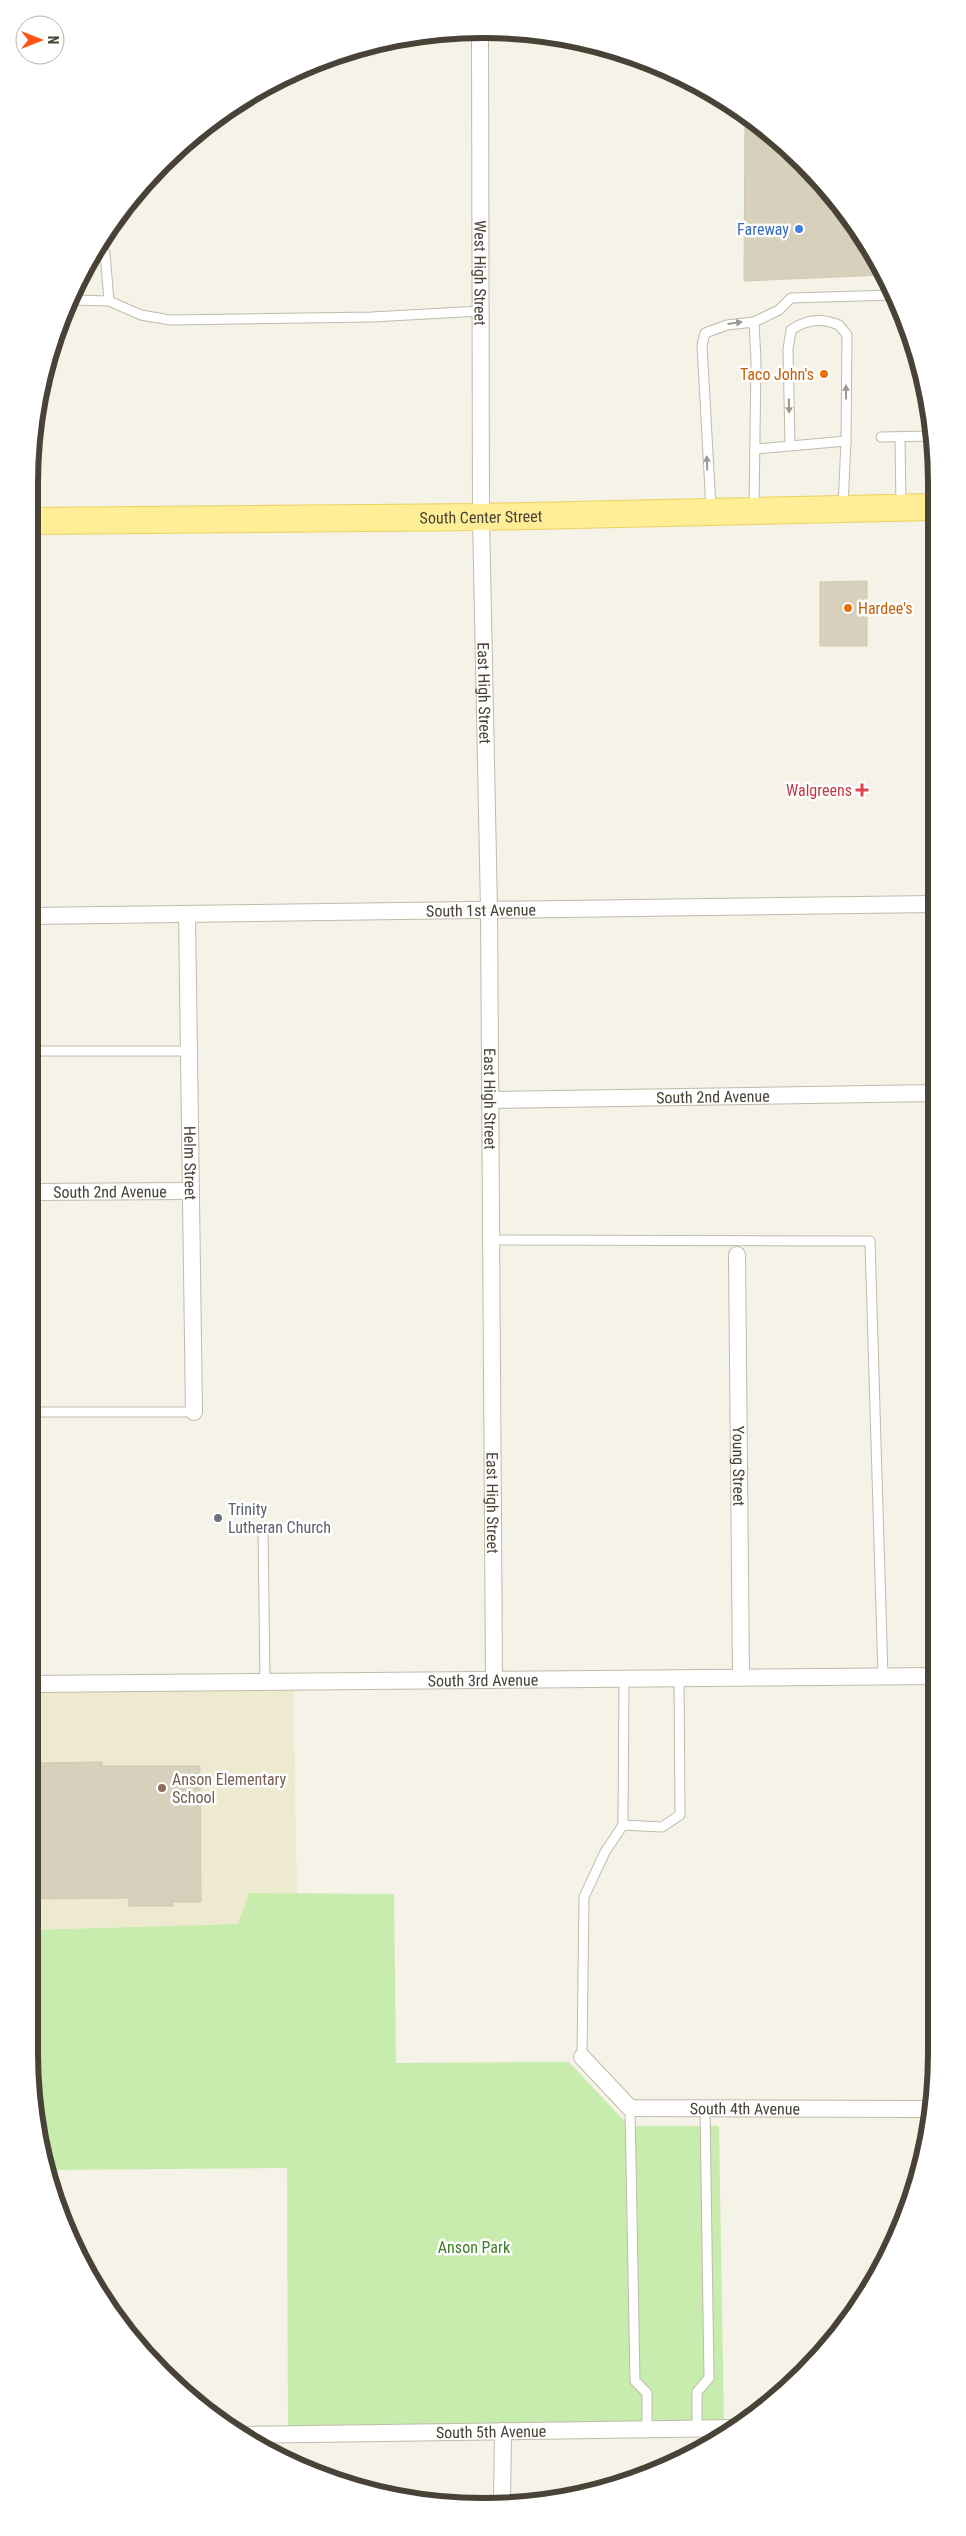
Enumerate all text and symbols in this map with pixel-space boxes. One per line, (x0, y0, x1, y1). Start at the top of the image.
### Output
north arrow (15, 15, 65, 65)
text: N (45, 36, 61, 44)
street label: West High Street (471, 220, 490, 326)
place label: Fareway (737, 220, 789, 239)
marker: Fareway (793, 223, 805, 235)
one-way arrow (728, 319, 744, 327)
place label: Taco John's (740, 365, 814, 384)
marker: Taco John's (818, 368, 830, 380)
one-way arrow (842, 384, 850, 400)
one-way arrow (786, 398, 794, 414)
one-way arrow (703, 455, 711, 471)
street label: South Center Street (419, 506, 543, 527)
place label: Hardee's (858, 599, 913, 618)
marker: Hardee's (842, 602, 854, 614)
street label: East High Street (474, 642, 495, 744)
place label: Walgreens (786, 781, 852, 800)
marker: Walgreens (856, 784, 868, 796)
street label: South 1st Avenue (426, 900, 536, 920)
street label: East High Street (480, 1048, 500, 1150)
street label: South 2nd Avenue (656, 1086, 770, 1107)
street label: Helm Street (180, 1126, 201, 1201)
street label: South 2nd Avenue (53, 1182, 167, 1201)
street label: Young Street (729, 1426, 749, 1507)
street label: East High Street (483, 1452, 503, 1554)
place label: Trinity Lutheran Church (228, 1500, 331, 1537)
marker: Trinity Lutheran Church (212, 1512, 224, 1524)
street label: South 3rd Avenue (428, 1670, 538, 1690)
place label: Anson Elementary School (172, 1770, 287, 1807)
marker: Anson Elementary School (156, 1782, 168, 1794)
street label: South 4th Avenue (690, 2099, 800, 2118)
park label: Anson Park (438, 2238, 511, 2257)
street label: South 5th Avenue (436, 2421, 546, 2442)

